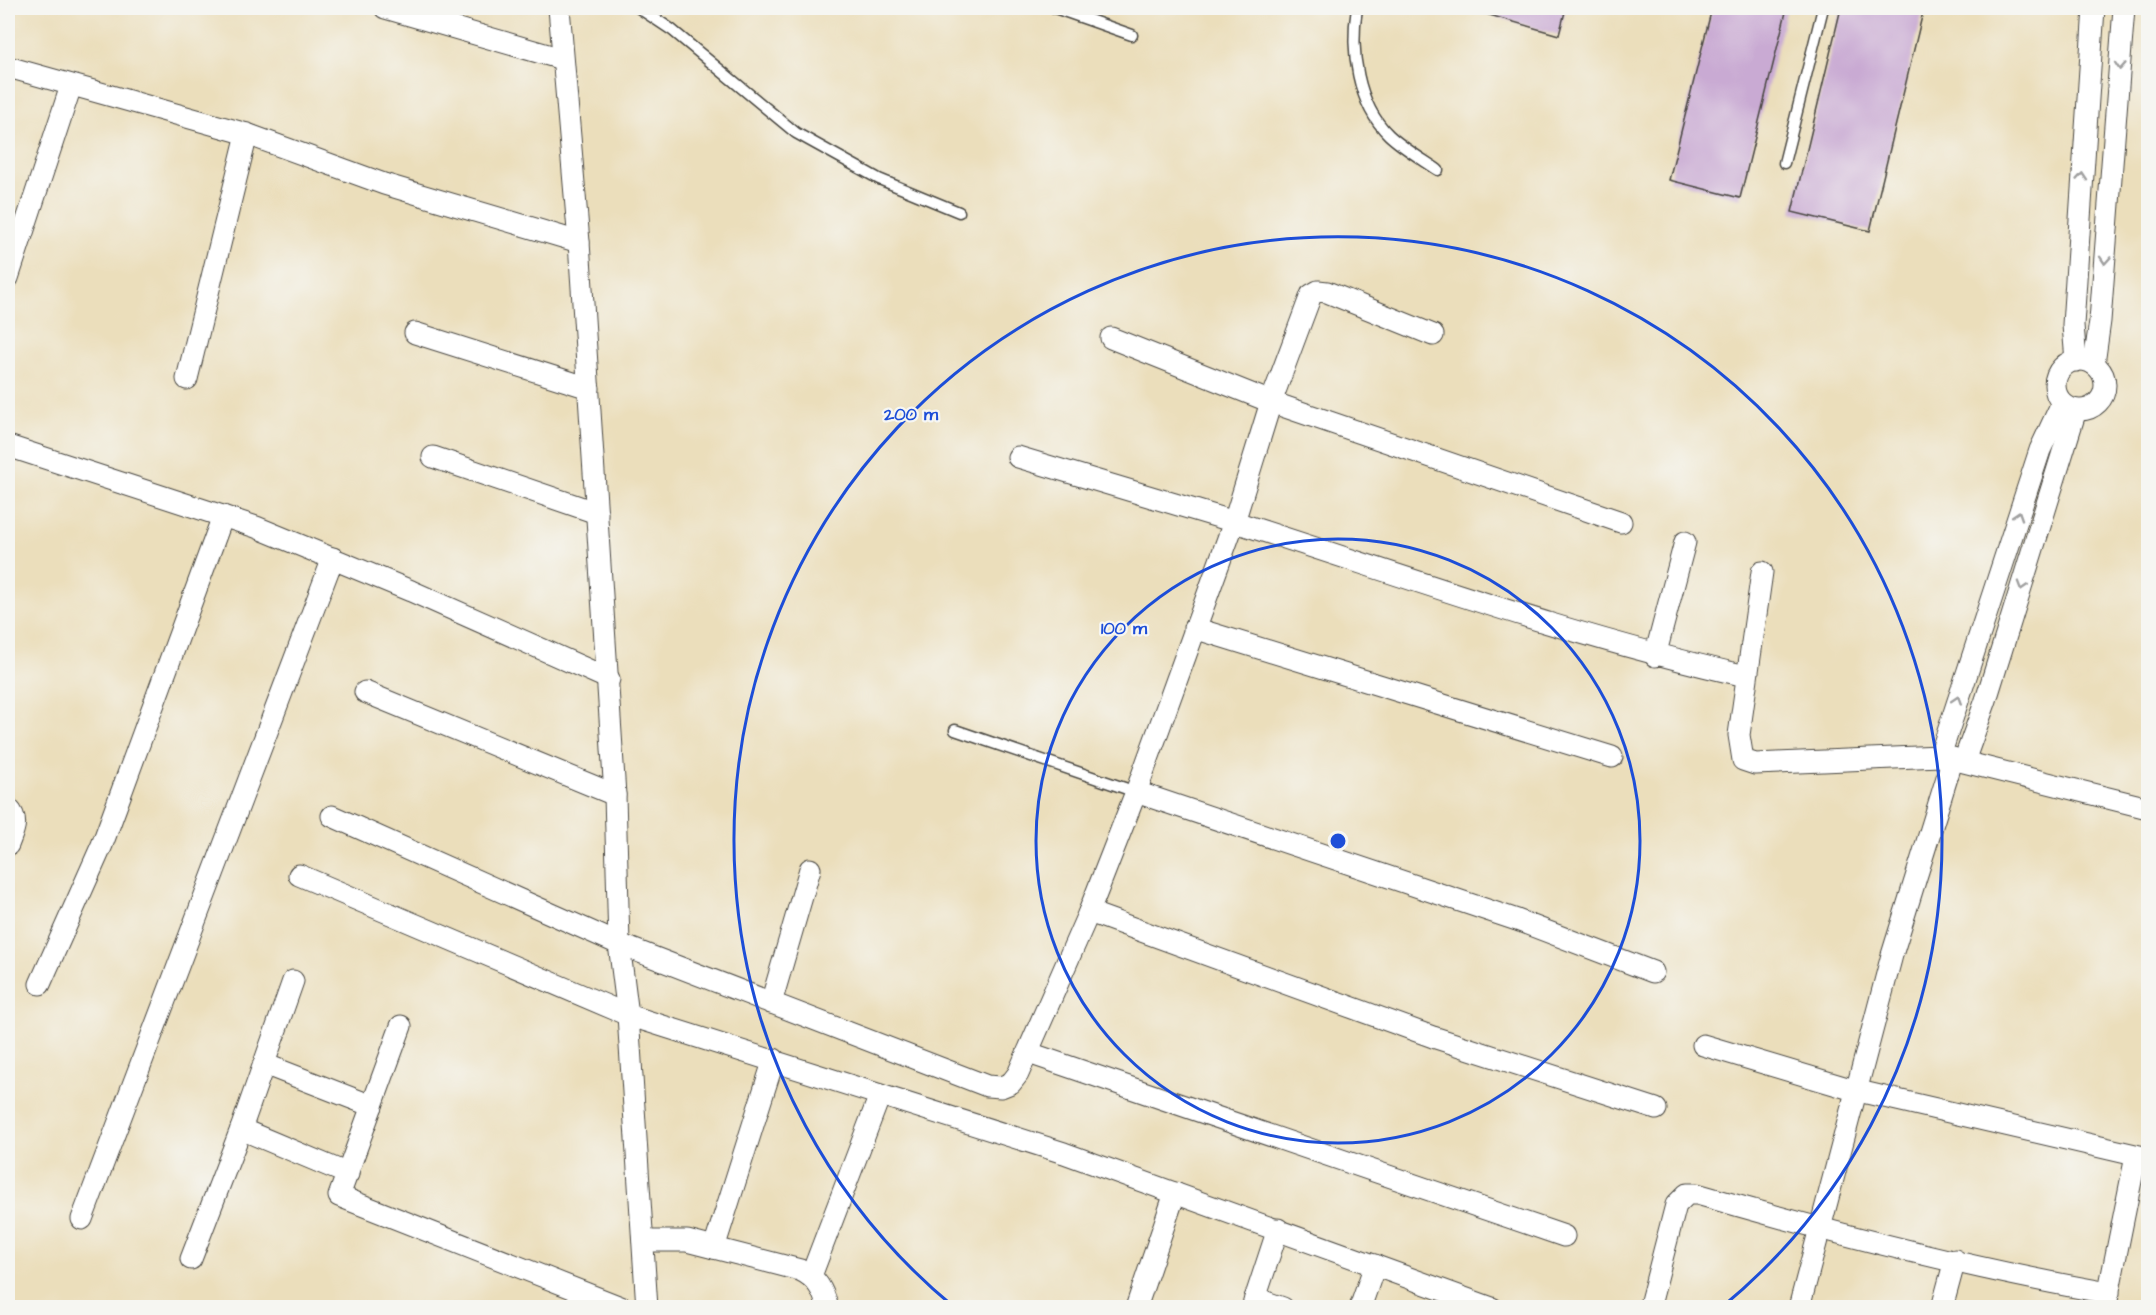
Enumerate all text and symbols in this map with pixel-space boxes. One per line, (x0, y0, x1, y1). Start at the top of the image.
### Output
one-way arrow (2114, 61, 2127, 70)
one-way arrow (2076, 172, 2089, 181)
one-way arrow (2099, 256, 2112, 265)
text: 200 m (883, 402, 939, 427)
one-way arrow (2011, 510, 2023, 521)
one-way arrow (2016, 580, 2029, 591)
text: 100 m (1101, 616, 1148, 641)
one-way arrow (1950, 695, 1962, 706)
centre of rings (1328, 831, 1348, 851)

